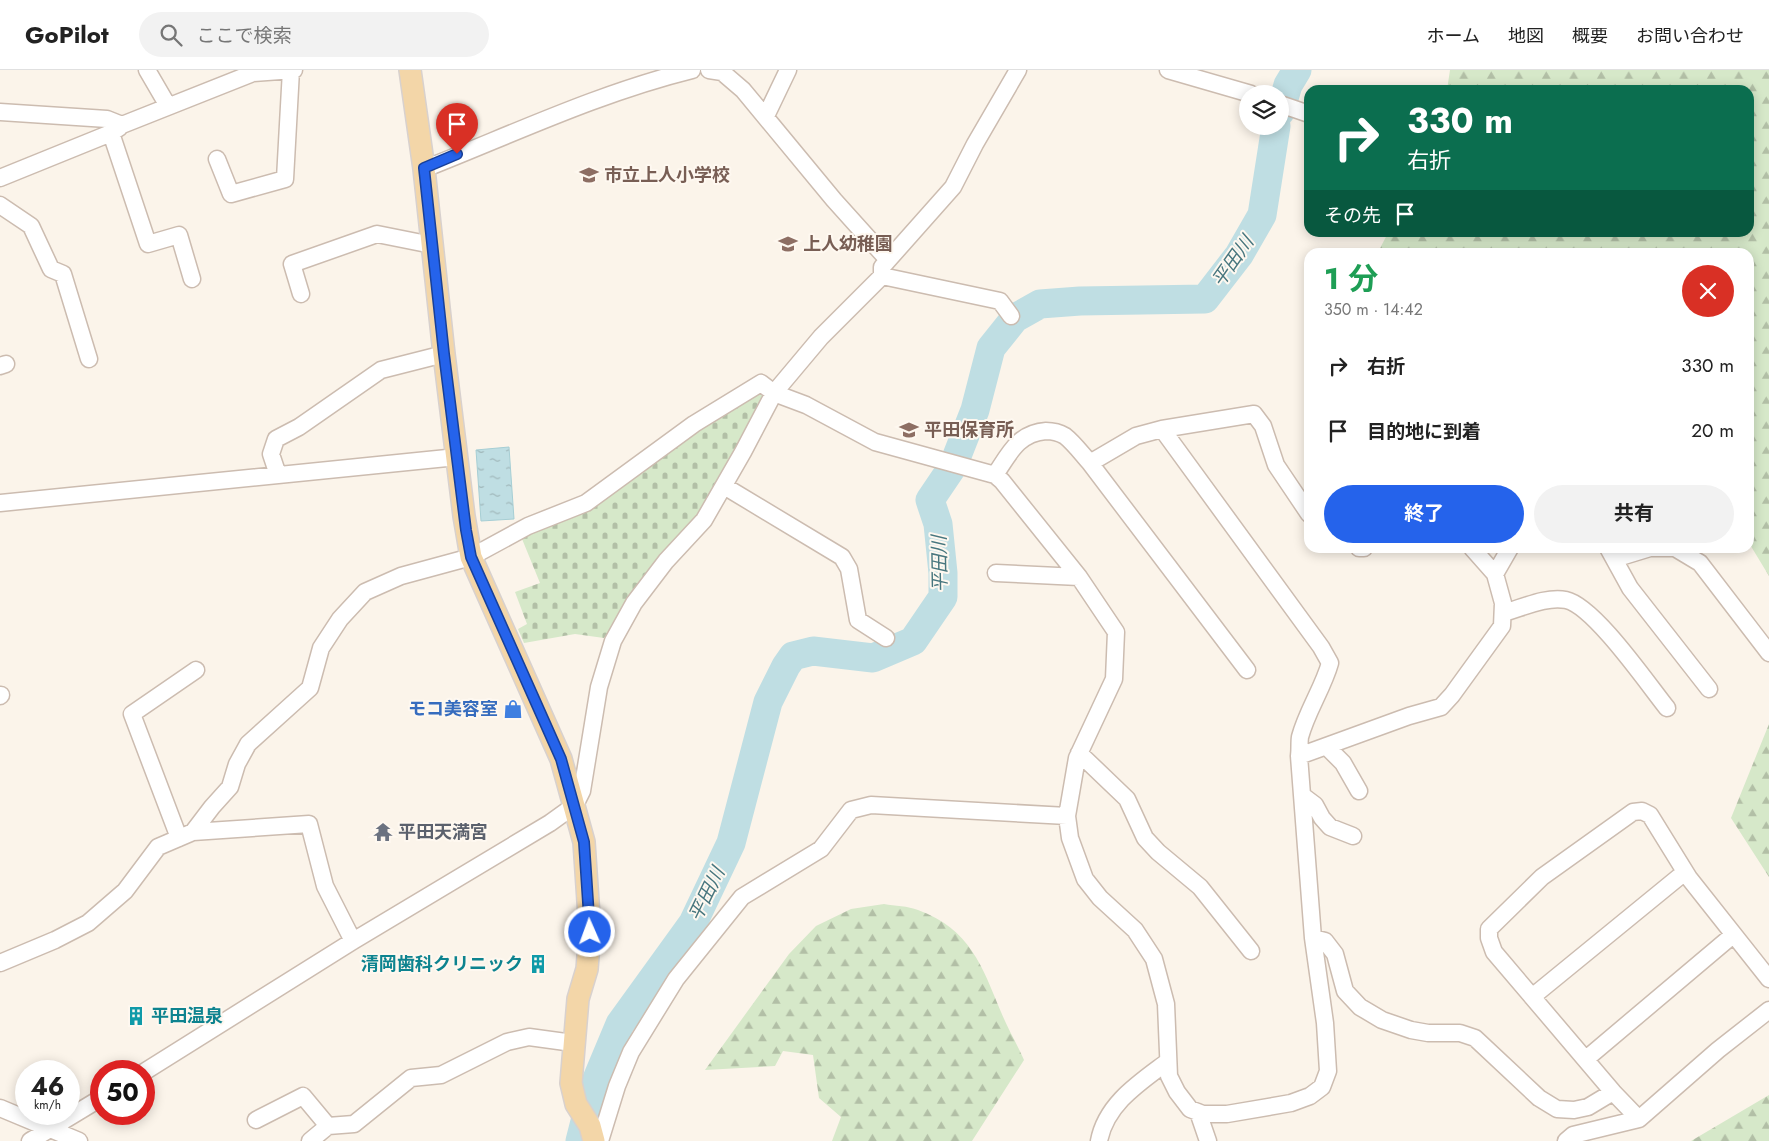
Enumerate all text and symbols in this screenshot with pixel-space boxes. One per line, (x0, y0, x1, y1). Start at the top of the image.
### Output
search box (139, 12, 489, 57)
text: GoPilot (25, 17, 109, 52)
icon: search (157, 21, 185, 49)
text: ここで検索 (197, 22, 292, 49)
text: ホーム (1427, 23, 1480, 49)
text: 地図 (1508, 23, 1544, 49)
text: 概要 (1572, 23, 1608, 49)
text: お問い合わせ (1636, 23, 1744, 49)
map controls (1239, 85, 1289, 135)
button: layers (1239, 85, 1289, 135)
text: 330 m (1407, 96, 1513, 146)
pin (436, 103, 478, 154)
icon: right (1324, 105, 1389, 170)
icon: arrive (443, 110, 471, 138)
text: 右折 (1407, 144, 1451, 176)
place label: 市立上人小学校 (604, 162, 730, 188)
school or university icon: 市立上人小学校 (578, 164, 600, 186)
icon: arrive (1391, 200, 1419, 228)
text: その先 (1324, 202, 1381, 229)
water label: 平田川 (1205, 229, 1261, 292)
place label: 上人幼稚園 (803, 231, 893, 257)
school or university icon: 上人幼稚園 (777, 233, 799, 255)
text: 1 分 (1324, 257, 1378, 300)
button: close (1682, 265, 1734, 317)
text: 350 m · 14:42 (1324, 298, 1423, 321)
icon: right (1324, 352, 1352, 380)
text: 330 m (1681, 352, 1734, 379)
text: 右折 (1367, 353, 1405, 380)
place label: 平田保育所 (924, 417, 1014, 443)
icon: arrive (1324, 417, 1352, 445)
text: 20 m (1691, 417, 1734, 444)
text: 目的地に到着 (1367, 418, 1481, 445)
school or university icon: 平田保育所 (898, 419, 920, 441)
button: 終了 (1324, 485, 1524, 543)
button: 共有 (1534, 485, 1734, 543)
water label: 平田川 (925, 533, 953, 593)
place label: モコ美容室 (408, 696, 498, 722)
shop icon: モコ美容室 (502, 698, 524, 720)
place label: 平田天満宮 (398, 819, 488, 845)
temple icon: 平田天満宮 (372, 821, 394, 843)
water label: 平田川 (682, 861, 732, 926)
position arrow (563, 905, 615, 957)
place label: 清岡歯科クリニック (361, 951, 523, 977)
building icon: 清岡歯科クリニック (527, 953, 549, 975)
place label: 平田温泉 (151, 1003, 223, 1029)
building icon: 平田温泉 (125, 1005, 147, 1027)
speed limit sign: 50 (90, 1060, 155, 1125)
text: 46 (30, 1068, 65, 1104)
text: km/h (34, 1096, 61, 1114)

